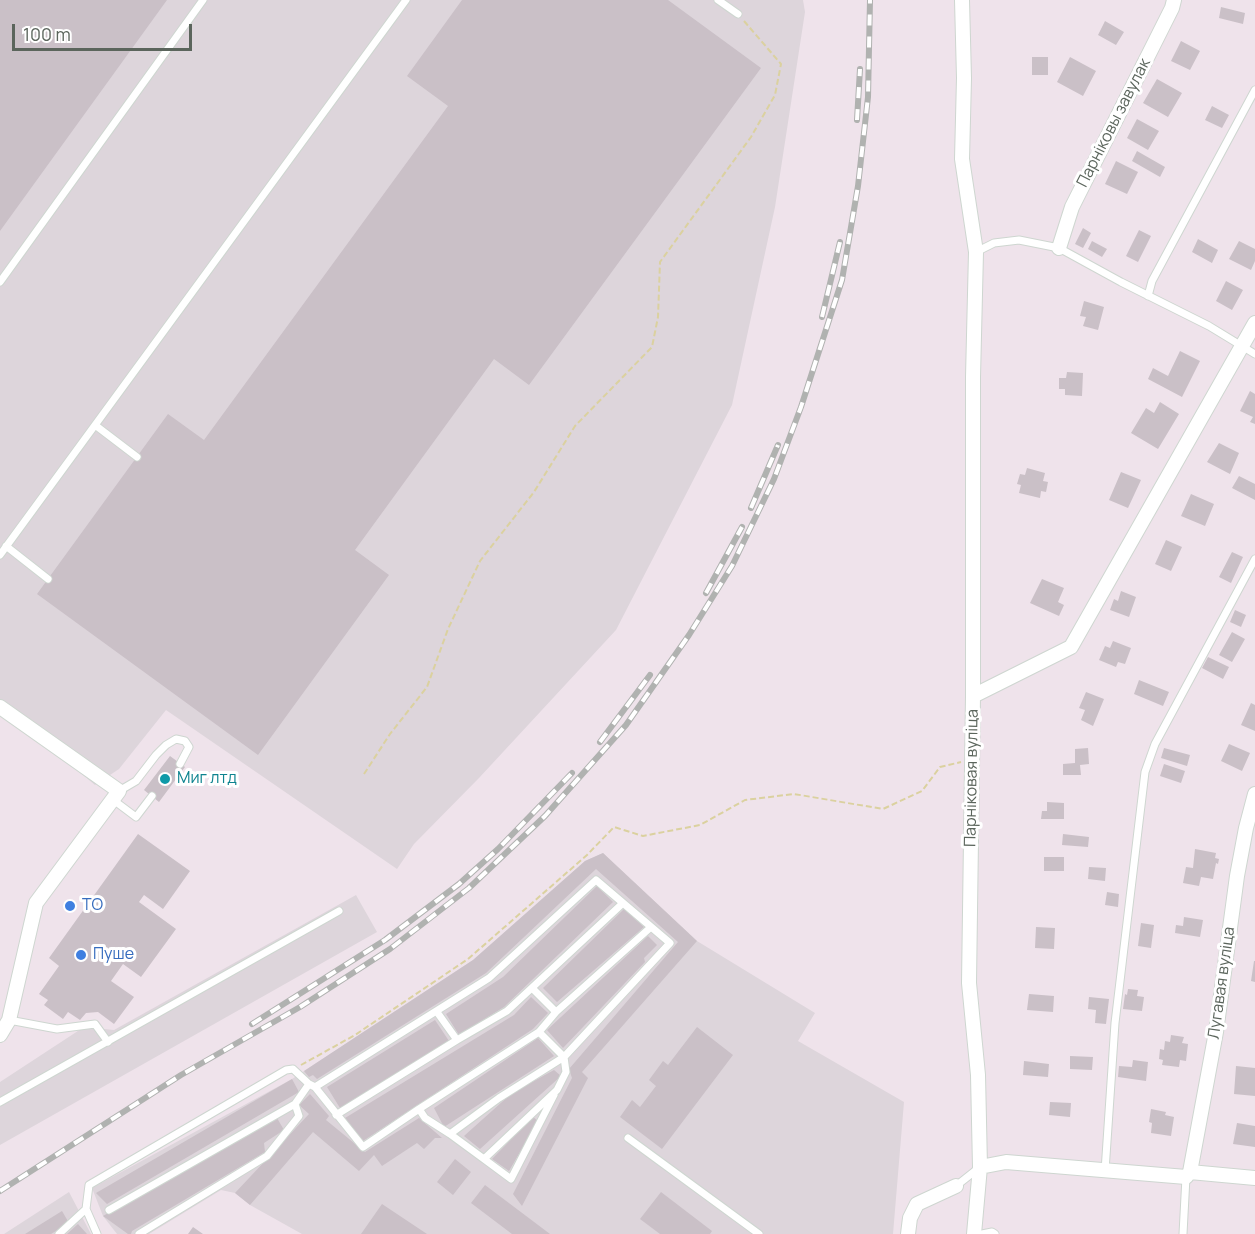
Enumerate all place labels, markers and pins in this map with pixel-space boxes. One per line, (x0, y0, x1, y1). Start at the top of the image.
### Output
place label: Миг лтд (177, 769, 237, 789)
marker: Миг лтд (158, 772, 172, 786)
place label: ТО (82, 896, 103, 916)
marker: ТО (63, 899, 77, 913)
place label: Пуше (93, 945, 134, 965)
marker: Пуше (74, 948, 88, 962)

